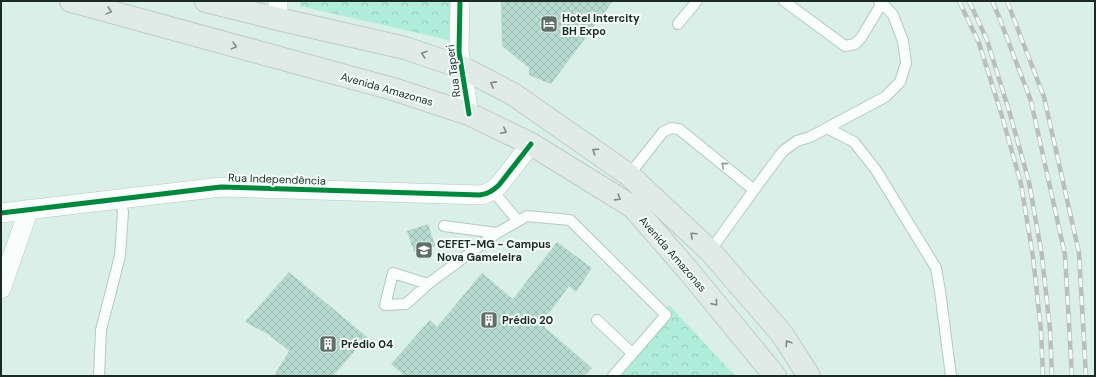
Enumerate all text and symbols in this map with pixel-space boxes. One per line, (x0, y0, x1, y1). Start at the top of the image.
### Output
one-way arrow (105, 6, 112, 15)
place label: Hotel Intercity BH Expo (562, 11, 640, 38)
hotel icon: Hotel Intercity BH Expo (539, 14, 559, 34)
one-way arrow (230, 41, 237, 50)
street label: Rua Taperi (443, 44, 463, 98)
one-way arrow (421, 50, 428, 59)
street label: Avenida Amazonas (339, 69, 435, 109)
one-way arrow (490, 81, 497, 88)
one-way arrow (500, 126, 507, 134)
one-way arrow (592, 149, 599, 156)
one-way arrow (721, 163, 728, 170)
street label: Rua Independência (228, 170, 326, 188)
one-way arrow (614, 193, 621, 201)
street label: Avenida Amazonas (636, 213, 710, 295)
one-way arrow (690, 232, 698, 240)
place label: CEFET-MG - Campus Nova Gameleira (437, 237, 551, 264)
school or university icon: CEFET-MG - Campus Nova Gameleira (414, 240, 434, 260)
one-way arrow (711, 298, 718, 306)
building icon: Prédio 20 (479, 310, 499, 330)
place label: Prédio 20 (502, 313, 554, 327)
building icon: Prédio 04 (318, 334, 338, 354)
place label: Prédio 04 (341, 337, 393, 351)
one-way arrow (786, 341, 793, 348)

